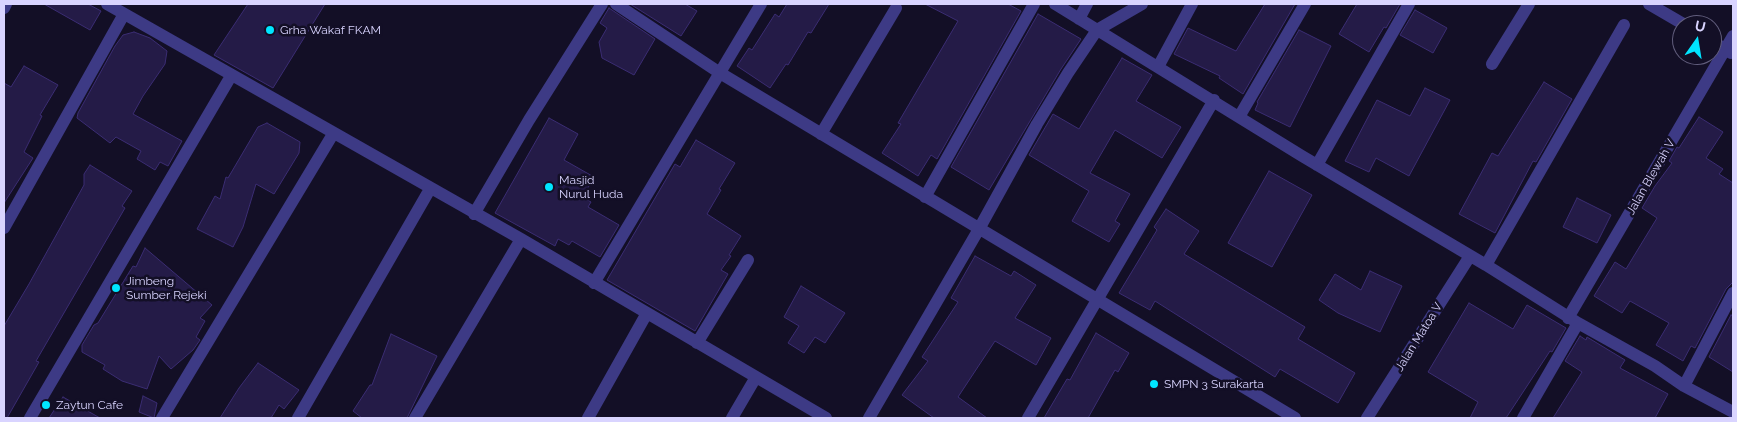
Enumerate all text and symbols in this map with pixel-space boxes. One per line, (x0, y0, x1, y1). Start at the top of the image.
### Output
north arrow (1672, 15, 1722, 65)
text: U (1693, 17, 1707, 35)
place label: Grha Wakaf FKAM (280, 23, 381, 37)
marker: Grha Wakaf FKAM (264, 24, 276, 36)
street label: Jalan Blewah V (1624, 137, 1678, 217)
place label: Masjid Nurul Huda (559, 173, 623, 201)
marker: Masjid Nurul Huda (543, 181, 555, 193)
place label: Jimbeng Sumber Rejeki (126, 274, 207, 302)
marker: Jimbeng Sumber Rejeki (110, 282, 122, 294)
street label: Jalan Matoa V (1392, 300, 1446, 374)
place label: SMPN 3 Surakarta (1164, 377, 1264, 391)
marker: SMPN 3 Surakarta (1148, 378, 1160, 390)
place label: Zaytun Cafe (56, 398, 123, 412)
marker: Zaytun Cafe (40, 399, 52, 411)

